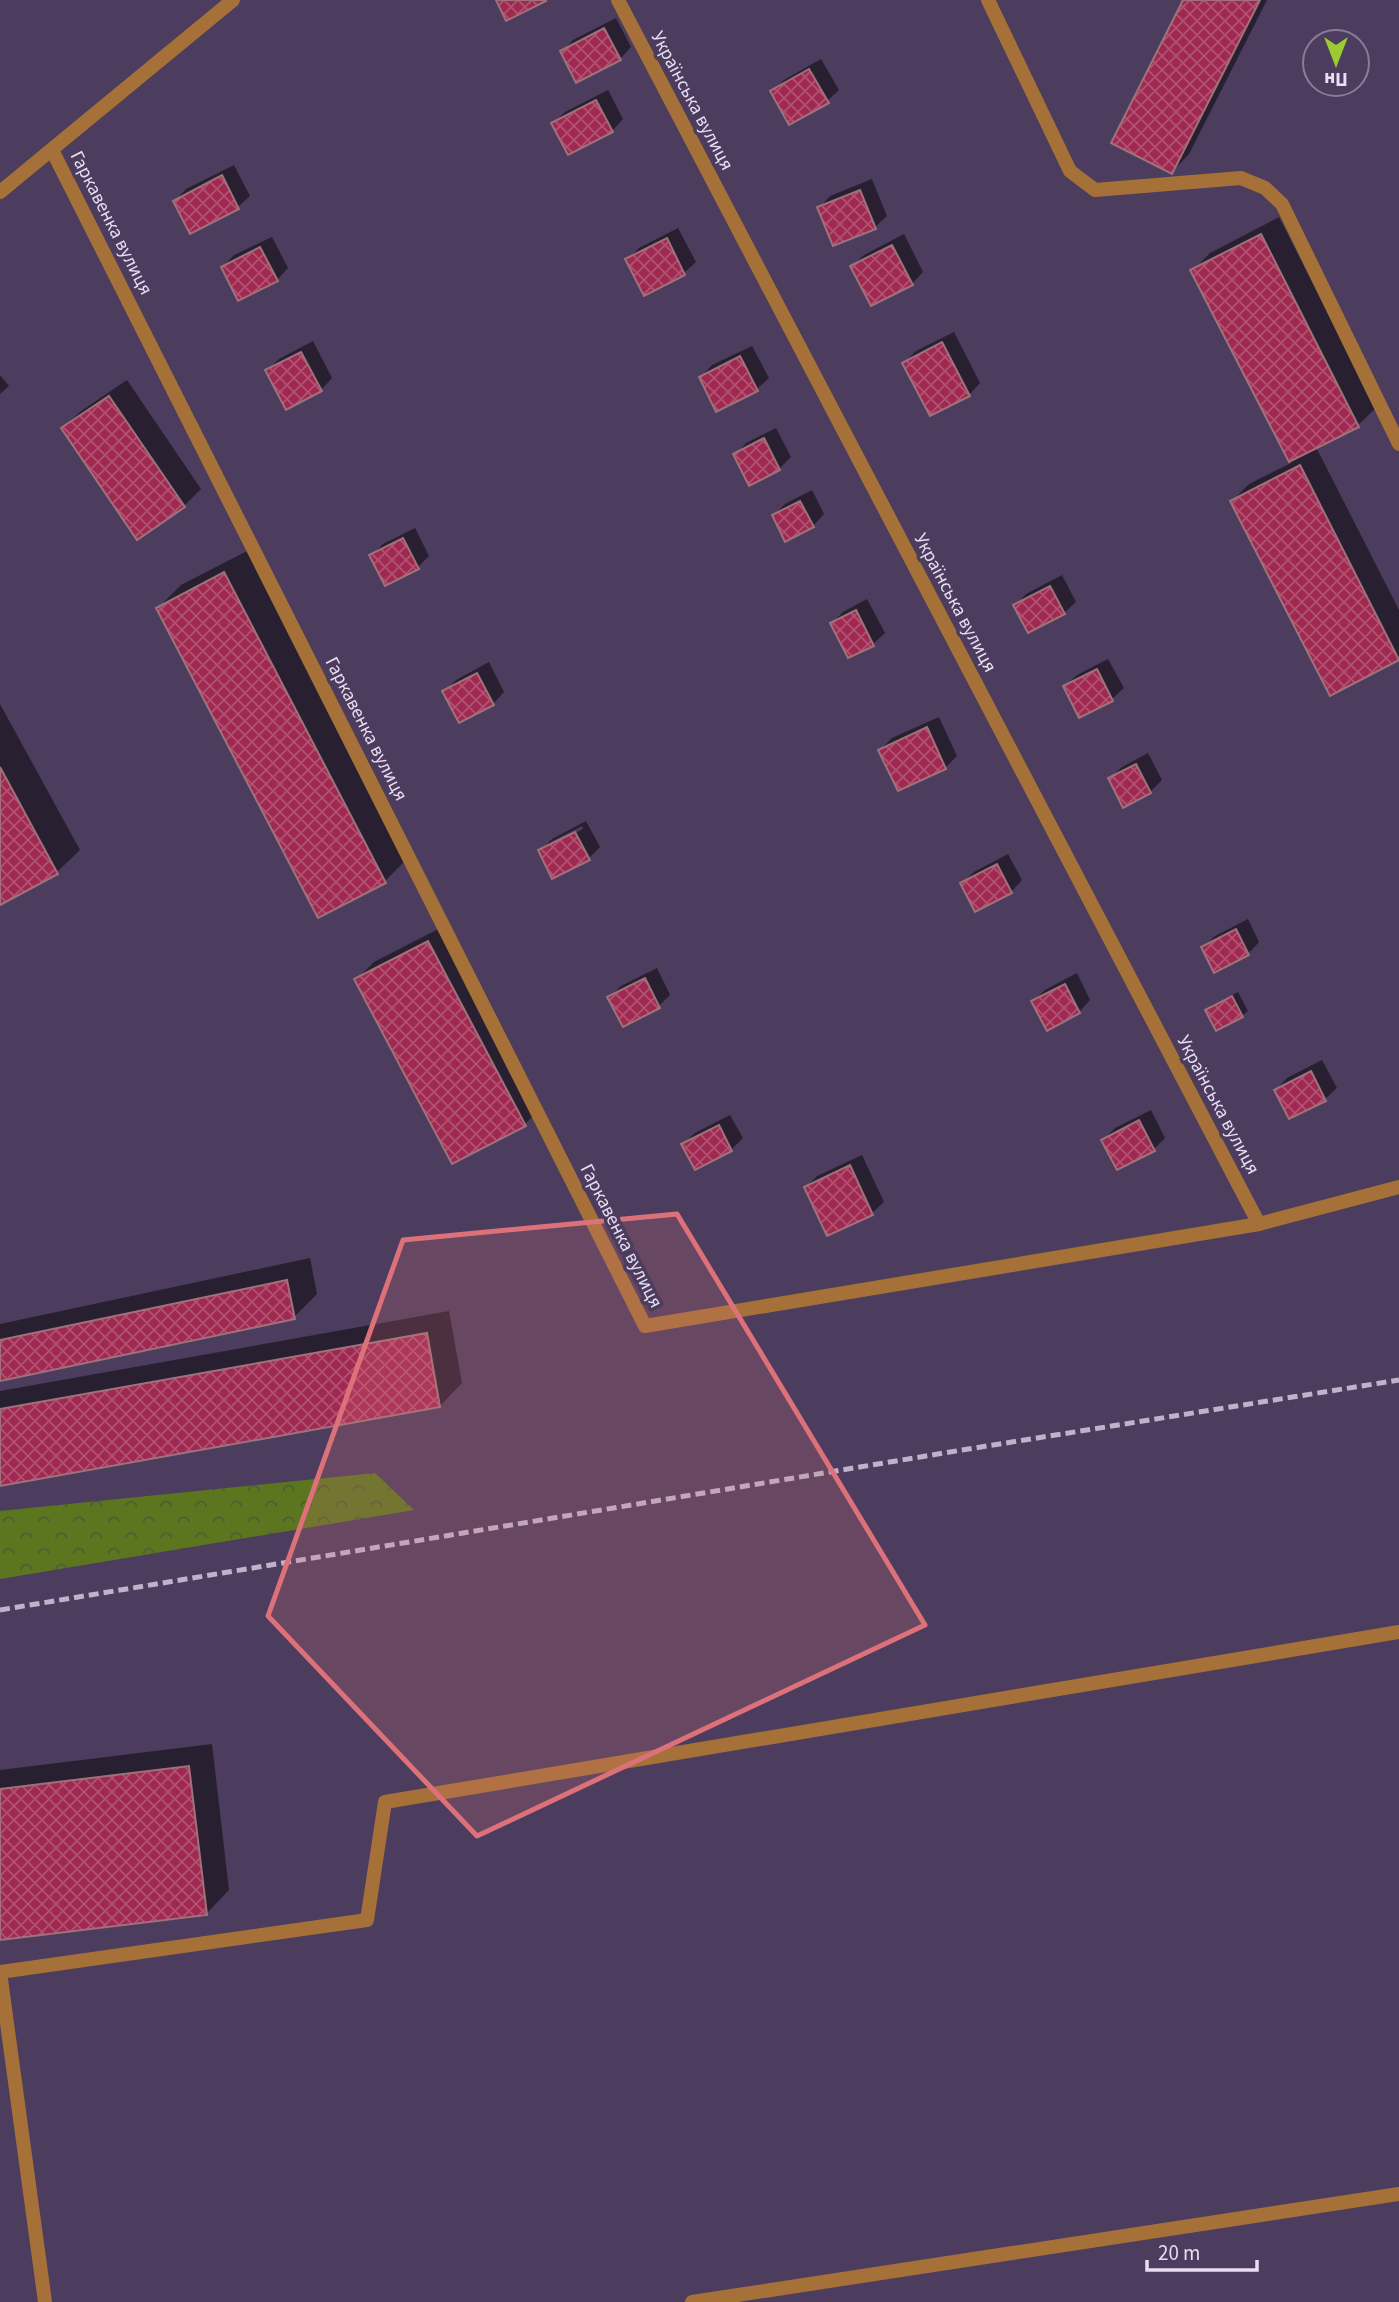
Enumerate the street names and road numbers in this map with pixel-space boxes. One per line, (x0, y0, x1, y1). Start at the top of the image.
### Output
street label: Українська вулиця (644, 27, 740, 175)
street label: Гаркавенка вулиця (63, 146, 159, 300)
street label: Українська вулиця (907, 529, 1003, 677)
street label: Гаркавенка вулиця (318, 652, 414, 806)
street label: Українська вулиця (1170, 1031, 1266, 1179)
street label: Гаркавенка вулиця (573, 1159, 669, 1313)

